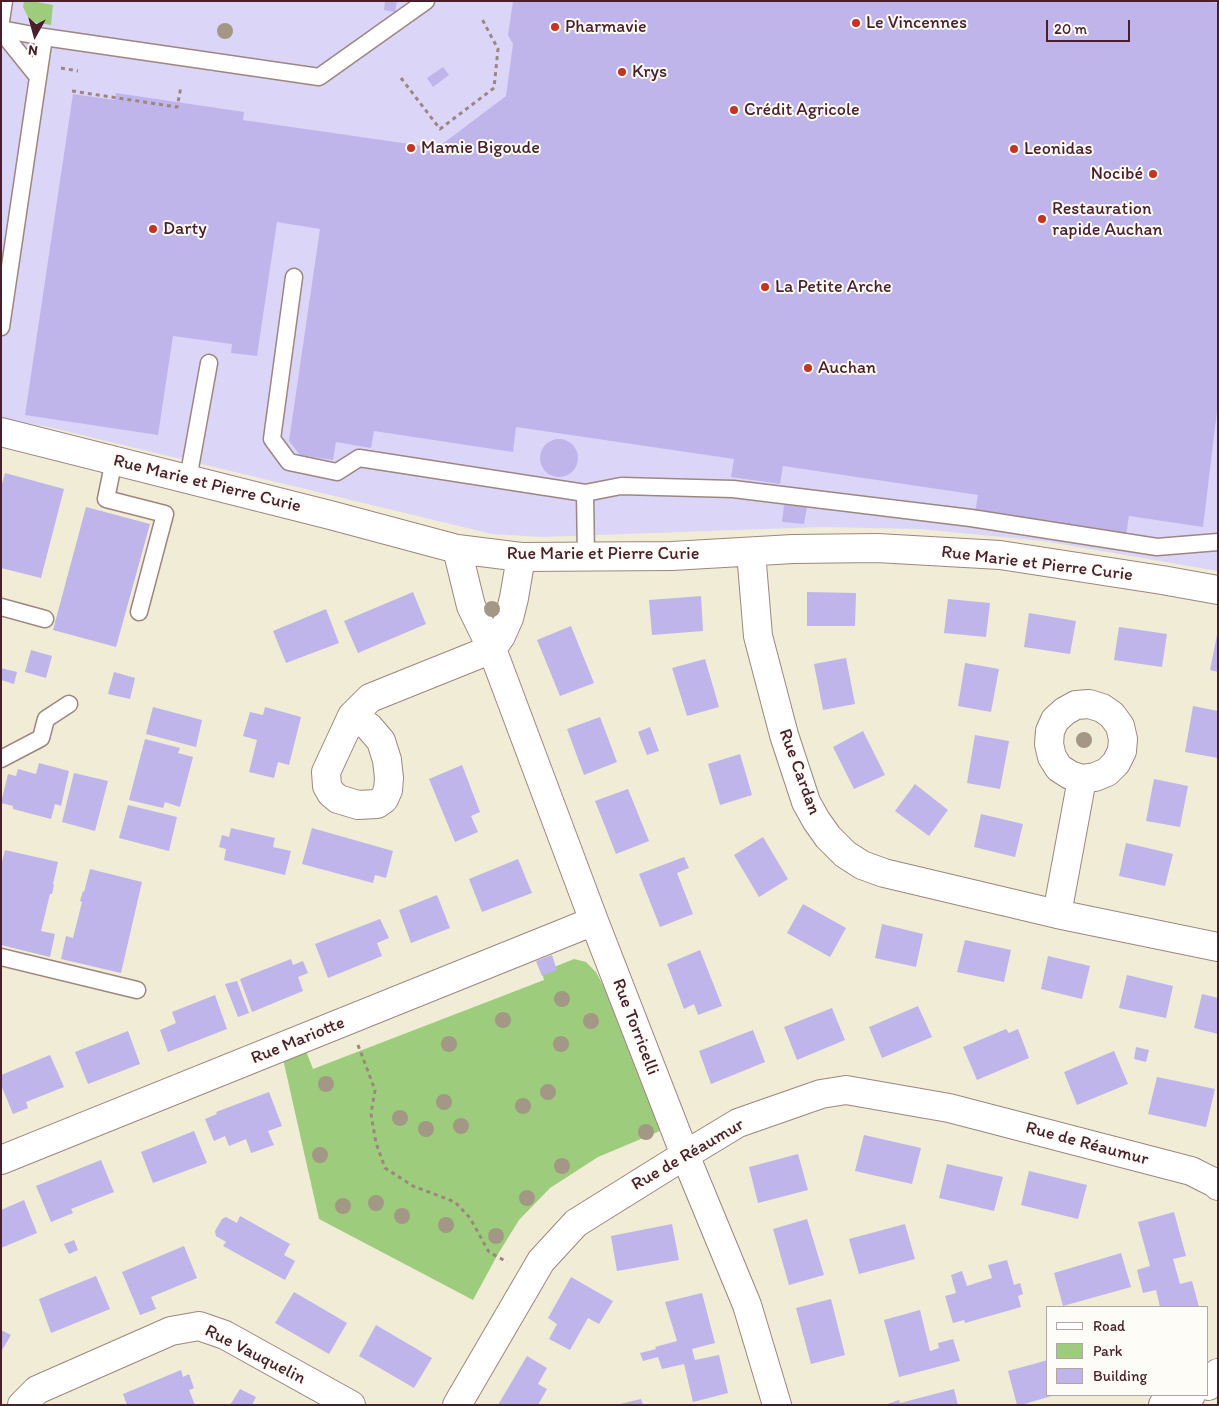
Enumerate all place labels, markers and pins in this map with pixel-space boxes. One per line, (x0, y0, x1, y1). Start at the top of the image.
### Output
place label: Le Vincennes (866, 12, 967, 34)
place label: Pharmavie (565, 16, 647, 38)
marker: Le Vincennes (850, 17, 862, 29)
marker: Pharmavie (549, 21, 561, 33)
place label: Krys (632, 61, 667, 83)
marker: Krys (616, 66, 628, 78)
place label: Crédit Agricole (744, 99, 860, 121)
marker: Crédit Agricole (728, 104, 740, 116)
place label: Mamie Bigoude (421, 137, 540, 159)
place label: Leonidas (1024, 138, 1093, 160)
marker: Mamie Bigoude (405, 142, 417, 154)
marker: Leonidas (1008, 143, 1020, 155)
place label: Nocibé (1091, 163, 1143, 185)
marker: Nocibé (1147, 168, 1159, 180)
place label: Restauration rapide Auchan (1052, 198, 1163, 240)
marker: Restauration rapide Auchan (1036, 213, 1048, 225)
place label: Darty (163, 218, 207, 240)
marker: Darty (147, 223, 159, 235)
place label: La Petite Arche (775, 276, 892, 298)
marker: La Petite Arche (759, 281, 771, 293)
place label: Auchan (818, 357, 876, 379)
marker: Auchan (802, 362, 814, 374)

